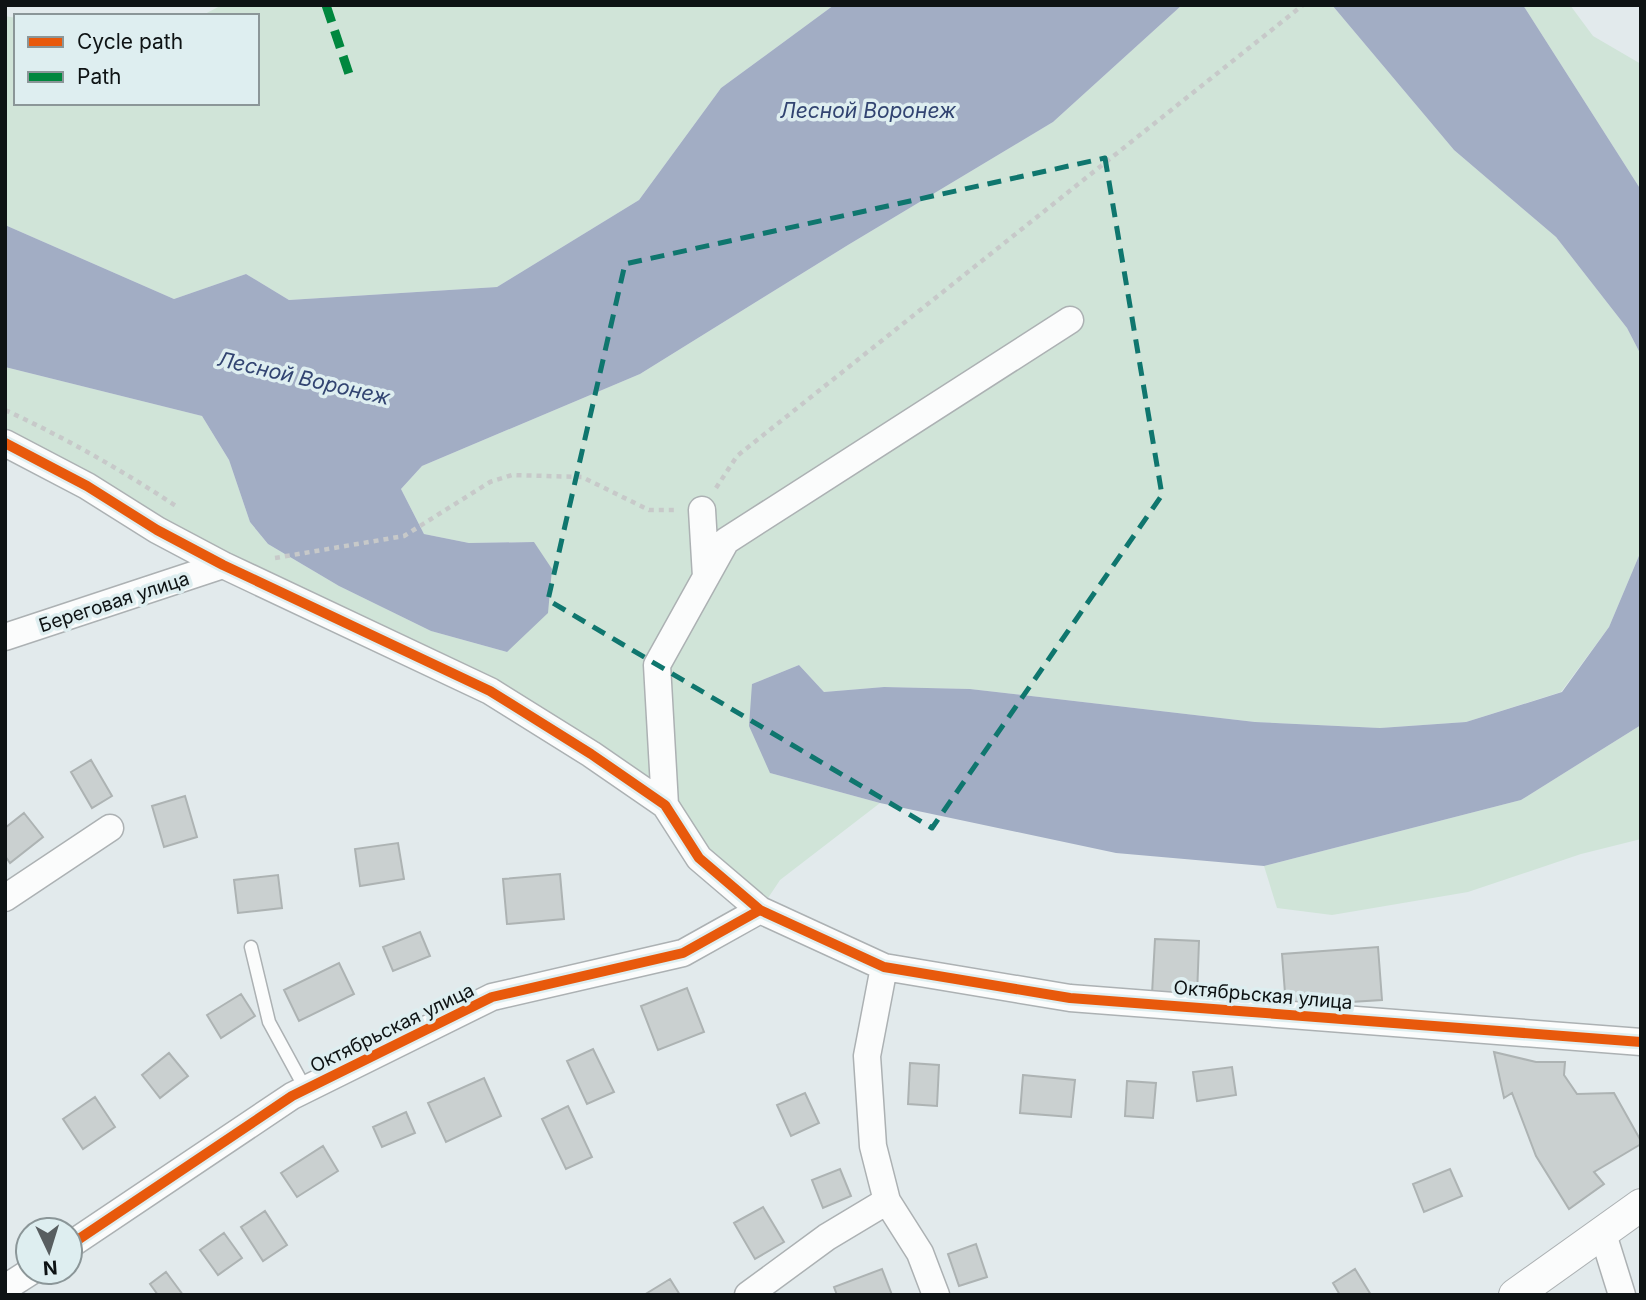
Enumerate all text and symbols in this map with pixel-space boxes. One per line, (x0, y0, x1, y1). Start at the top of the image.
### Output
legend (14, 14, 259, 105)
text: Cycle path (77, 29, 183, 54)
text: Path (77, 64, 122, 89)
water label: Лесной Воронеж (780, 98, 957, 123)
water label: Лесной Воронеж (215, 346, 394, 410)
street label: Береговая улица (36, 567, 192, 637)
street label: Октябрьская улица (1173, 976, 1353, 1014)
street label: Октябрьская улица (306, 978, 478, 1078)
north arrow (14, 1216, 84, 1286)
text: N (42, 1255, 58, 1279)

